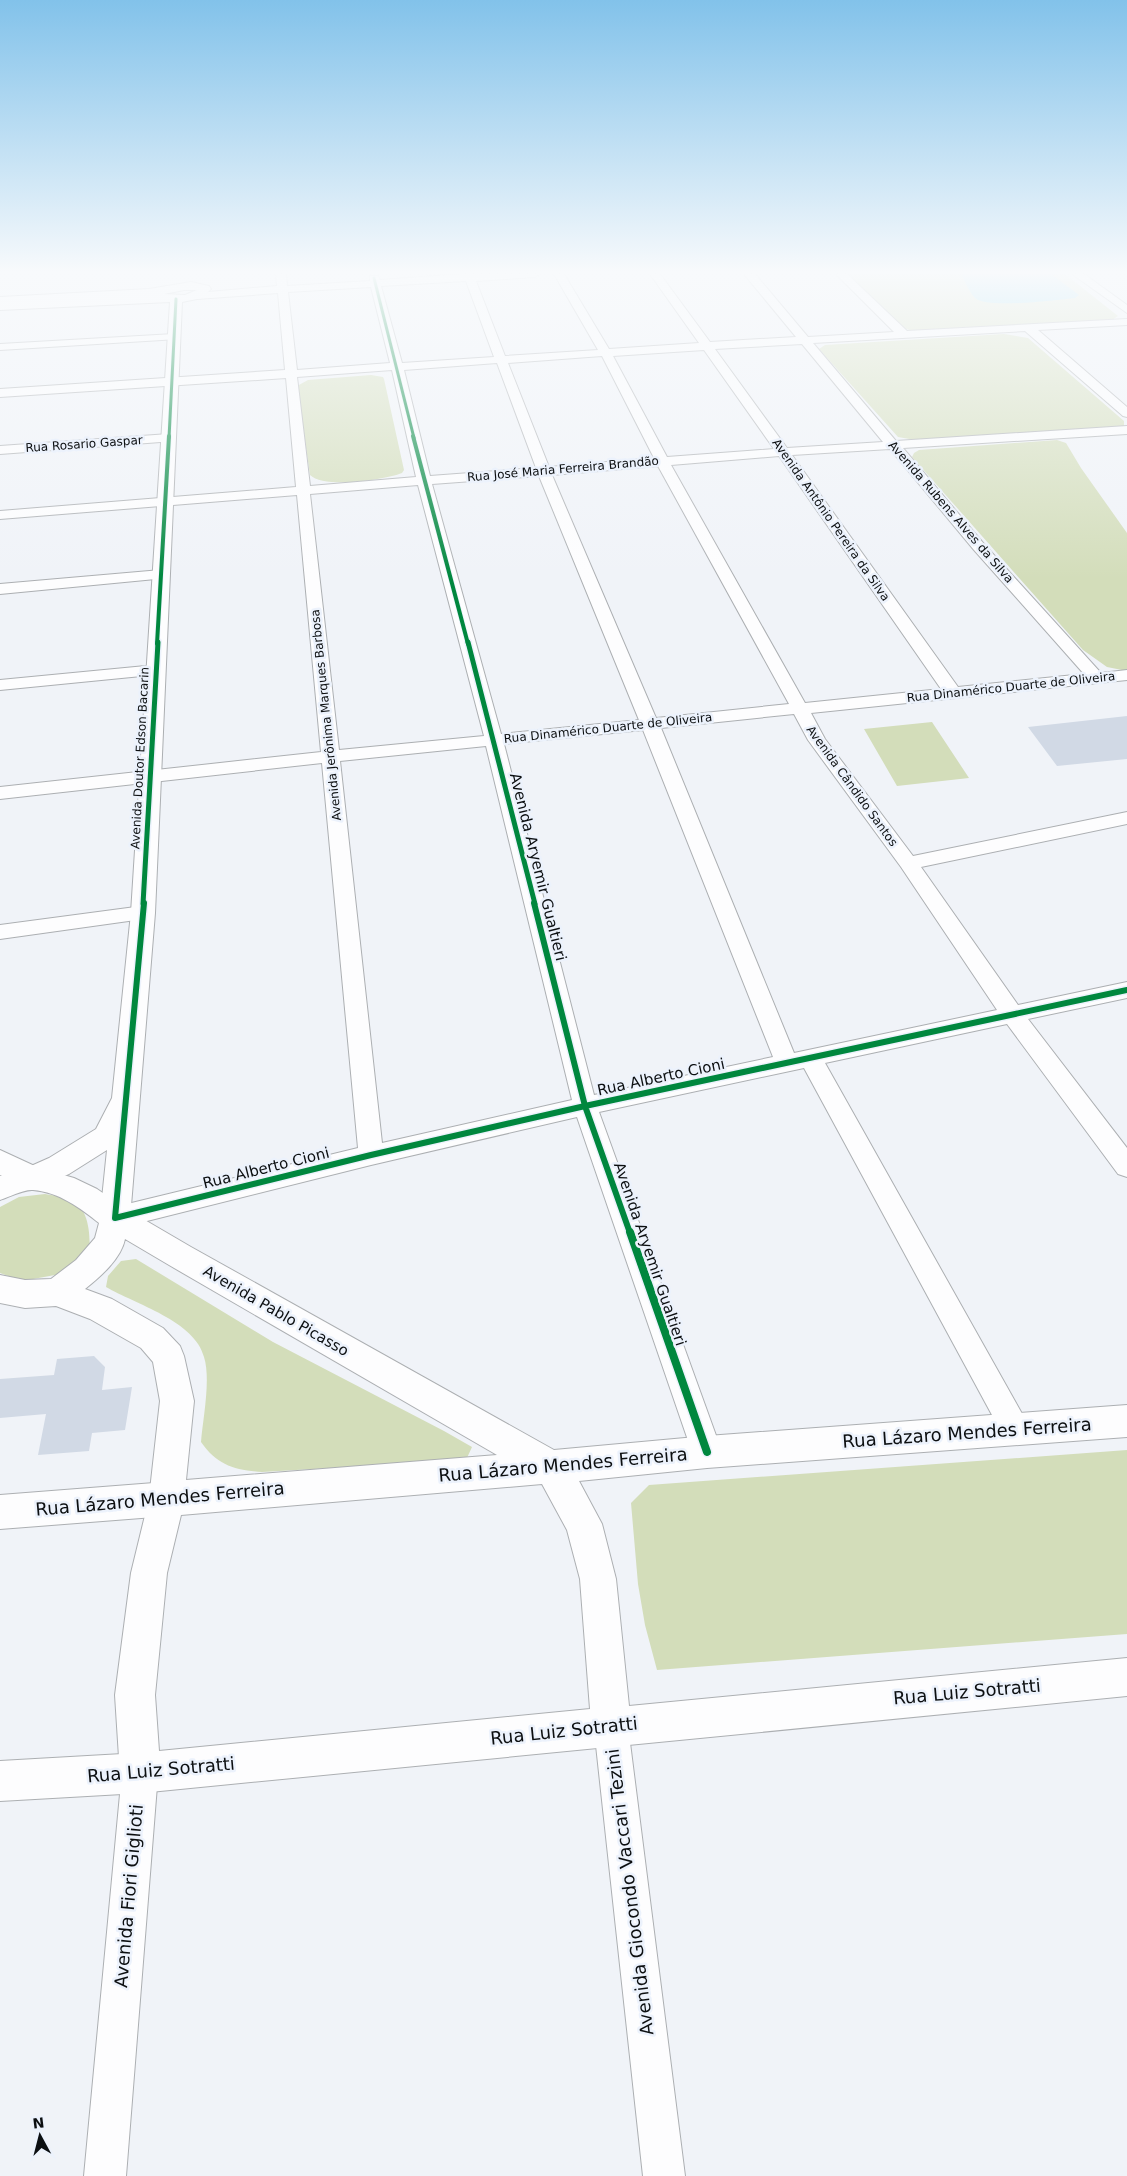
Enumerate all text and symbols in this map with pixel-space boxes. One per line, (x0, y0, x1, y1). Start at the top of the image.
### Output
street label: Rua Rosario Gaspar (25, 433, 143, 455)
street label: Avenida Antônio Pereira da Silva (769, 436, 893, 604)
street label: Avenida Rubens Alves da Silva (886, 438, 1016, 586)
street label: Rua José Maria Ferreira Brandão (467, 454, 659, 484)
street label: Avenida Jerônima Marques Barbosa (308, 609, 344, 821)
street label: Avenida Doutor Edson Bacarin (128, 667, 152, 849)
street label: Rua Dinamérico Duarte de Oliveira (906, 669, 1116, 705)
street label: Rua Dinamérico Duarte de Oliveira (503, 710, 713, 746)
street label: Avenida Cândido Santos (804, 723, 900, 849)
street label: Avenida Aryemir Gualtieri (506, 771, 570, 963)
street label: Rua Alberto Cioni (596, 1055, 726, 1099)
street label: Rua Alberto Cioni (201, 1144, 331, 1192)
street label: Avenida Aryemir Gualtieri (610, 1160, 690, 1348)
street label: Avenida Pablo Picasso (200, 1262, 352, 1360)
street label: Rua Lázaro Mendes Ferreira (842, 1413, 1092, 1452)
street label: Rua Lázaro Mendes Ferreira (438, 1443, 688, 1486)
street label: Rua Lázaro Mendes Ferreira (35, 1477, 285, 1520)
street label: Rua Luiz Sotratti (892, 1675, 1042, 1708)
street label: Rua Luiz Sotratti (489, 1712, 639, 1749)
street label: Avenida Giocondo Vaccari Tezini (601, 1747, 658, 2037)
street label: Rua Luiz Sotratti (86, 1753, 236, 1786)
street label: Avenida Fiori Giglioti (110, 1803, 147, 1989)
north arrow (15, 2111, 65, 2161)
text: N (32, 2114, 45, 2132)

